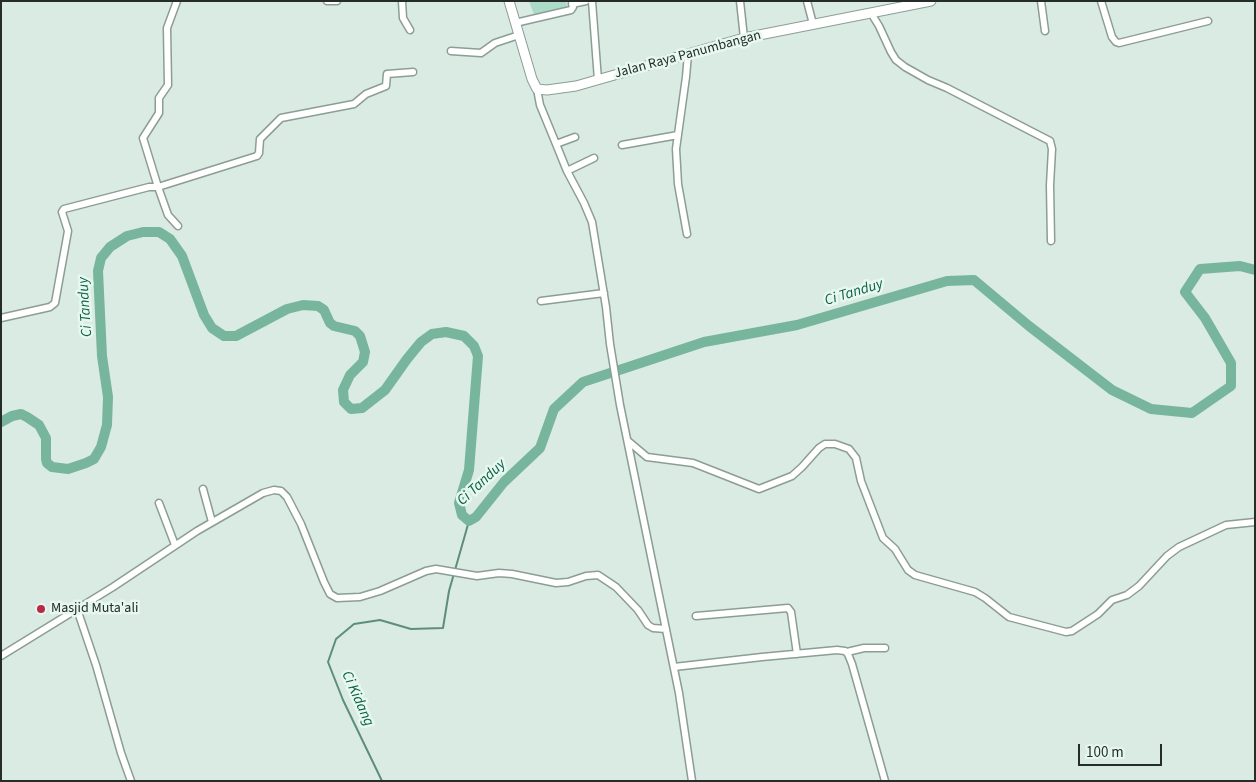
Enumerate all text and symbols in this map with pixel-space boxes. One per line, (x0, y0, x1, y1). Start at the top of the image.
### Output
street label: Jalan Raya Panumbangan (613, 27, 763, 83)
water label: Ci Tanduy (823, 276, 885, 310)
water label: Ci Tanduy (75, 277, 97, 337)
water label: Ci Tanduy (454, 456, 510, 510)
place label: Masjid Muta'ali (51, 601, 138, 617)
marker: Masjid Muta'ali (35, 603, 47, 615)
water label: Ci Kidang (337, 669, 377, 729)
scale bar (1081, 734, 1165, 766)
text: 100 m (1086, 742, 1124, 763)

